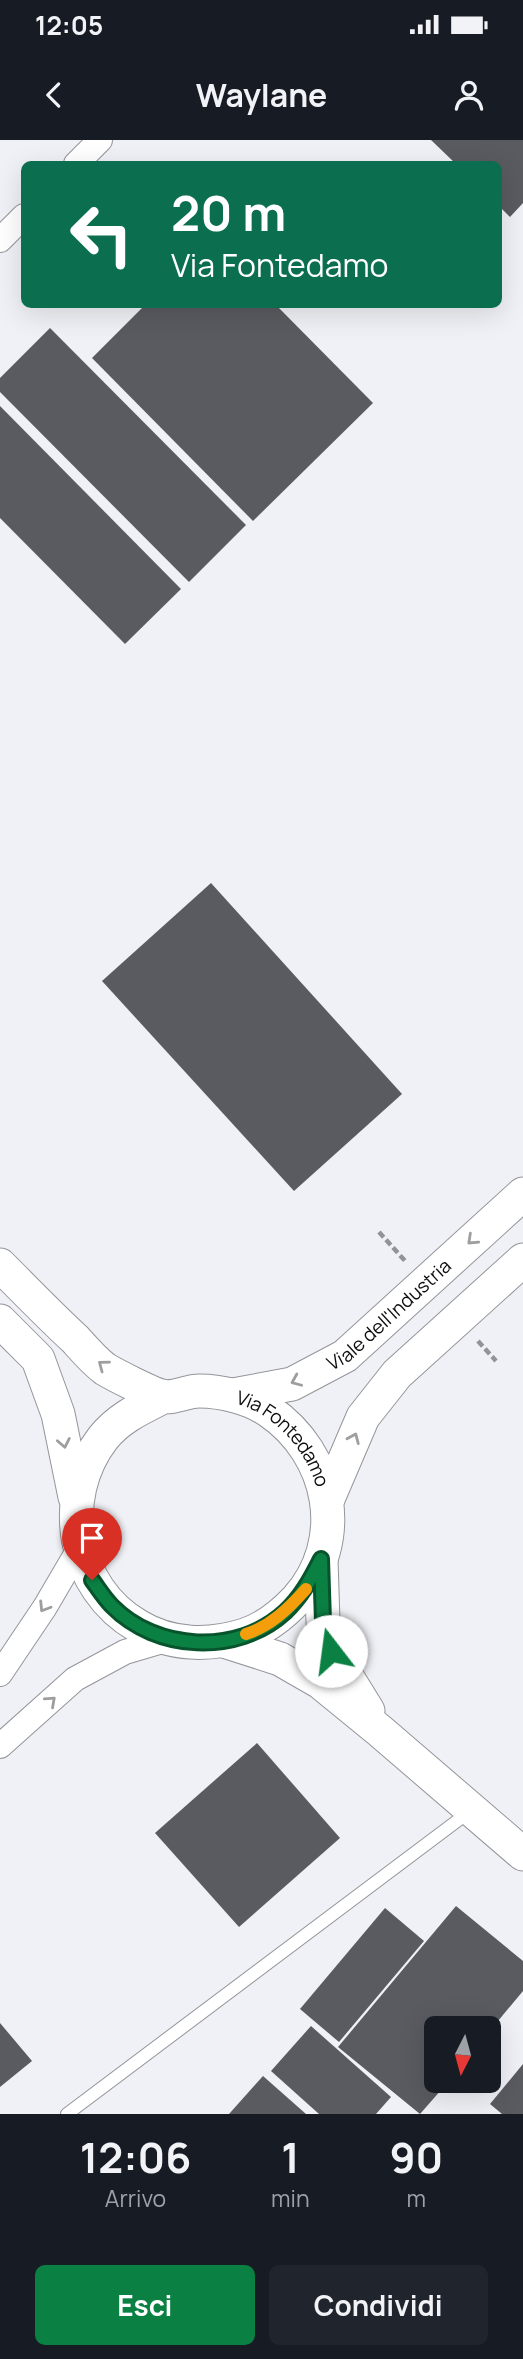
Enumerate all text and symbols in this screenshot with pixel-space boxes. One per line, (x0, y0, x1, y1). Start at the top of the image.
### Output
text: 12:05 (35, 7, 103, 43)
text: Waylane (196, 73, 327, 117)
icon: back (35, 76, 73, 114)
icon: person (450, 76, 488, 114)
text: 20 m (171, 179, 286, 246)
icon: left (56, 189, 147, 280)
text: Via Fontedamo (171, 243, 388, 287)
one-way arrow (467, 1231, 480, 1244)
street label: Viale dell'Industria (322, 1253, 457, 1376)
one-way arrow (99, 1361, 111, 1373)
one-way arrow (291, 1372, 303, 1386)
street label: Via Fontedamo (233, 1384, 336, 1490)
one-way arrow (346, 1433, 360, 1445)
one-way arrow (55, 1437, 70, 1449)
pin (62, 1508, 122, 1580)
icon: arrive (73, 1519, 111, 1557)
one-way arrow (40, 1600, 53, 1613)
position arrow (294, 1614, 368, 1688)
one-way arrow (43, 1697, 56, 1709)
north arrow (424, 2016, 500, 2093)
map controls (424, 2016, 501, 2093)
text: 12:06 (80, 2128, 191, 2186)
text: 1 (281, 2128, 300, 2186)
text: 90 (389, 2128, 443, 2186)
text: Arrivo (105, 2182, 166, 2214)
text: min (271, 2182, 310, 2214)
text: m (407, 2182, 426, 2214)
button: Esci (35, 2265, 255, 2345)
button: Condividi (269, 2265, 488, 2345)

